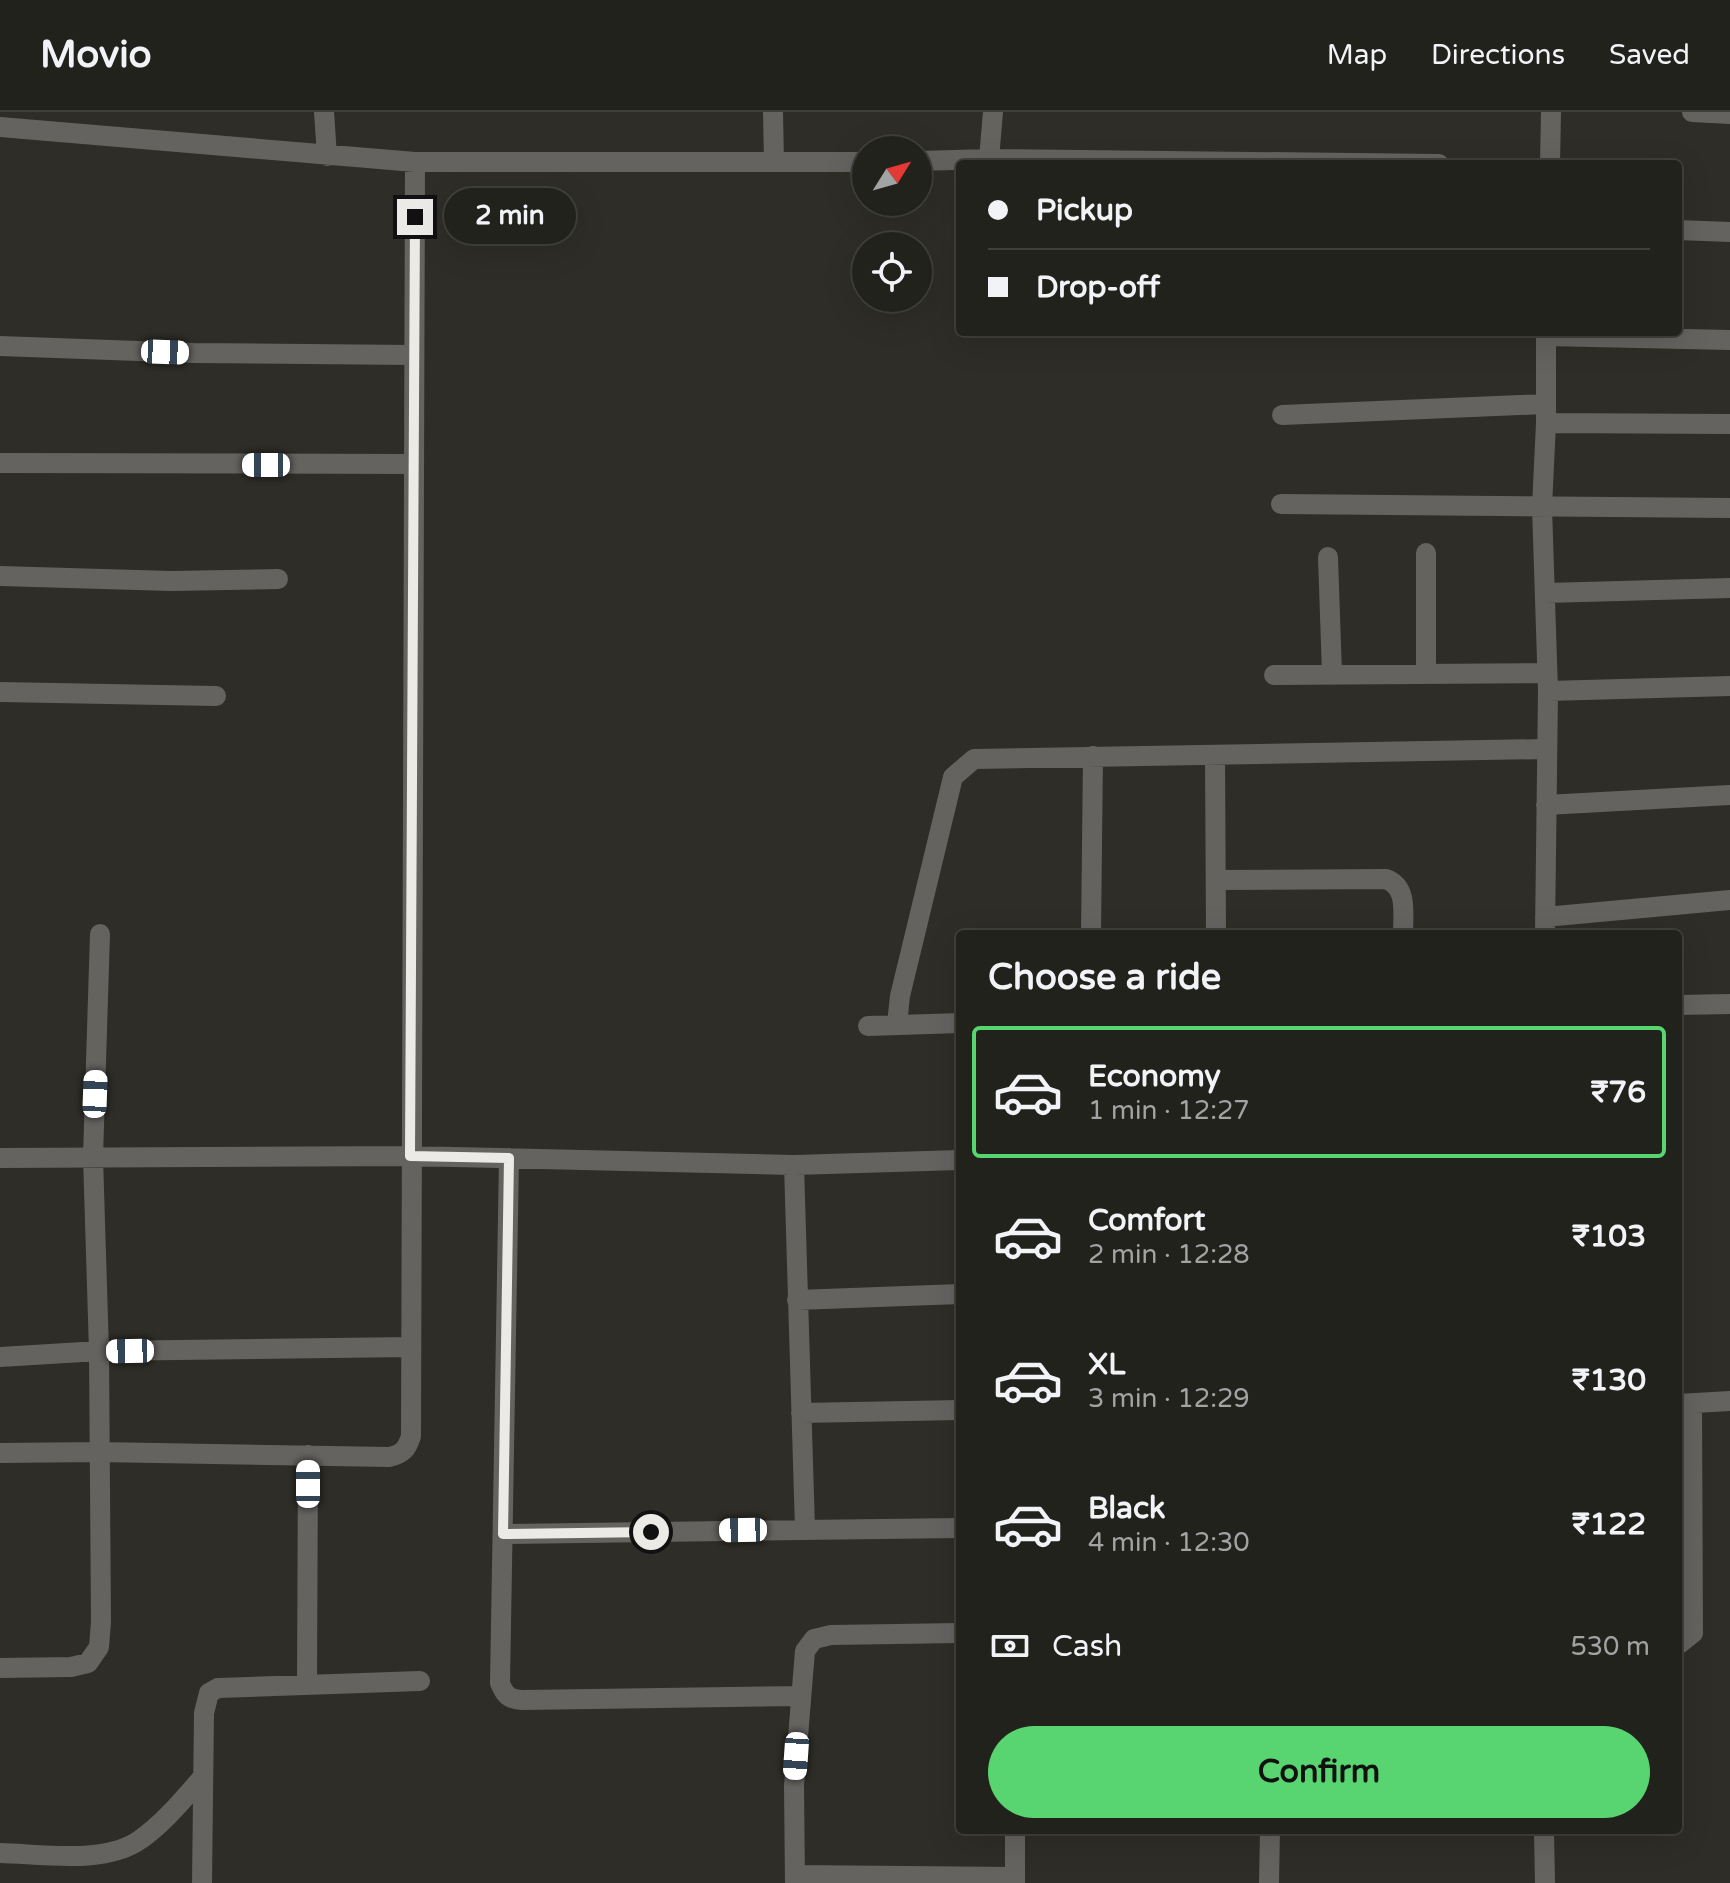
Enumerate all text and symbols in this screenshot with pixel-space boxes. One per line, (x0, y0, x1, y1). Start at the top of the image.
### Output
text: Movio (40, 32, 152, 78)
text: Map (1327, 38, 1387, 72)
text: Directions (1431, 38, 1565, 72)
text: Saved (1609, 38, 1690, 72)
north arrow (852, 136, 932, 216)
map controls (852, 136, 932, 312)
callout: 2 min (443, 189, 575, 245)
text: Pickup (1036, 192, 1133, 229)
route end (397, 199, 433, 235)
text: 2 min (475, 200, 545, 231)
button: locate (852, 232, 932, 312)
text: Drop-off (1036, 269, 1160, 306)
car (141, 339, 189, 365)
car (242, 453, 290, 477)
text: Choose a ride (988, 956, 1221, 999)
icon: car (992, 1056, 1064, 1128)
text: Economy (1088, 1058, 1221, 1095)
car (82, 1070, 108, 1118)
text: ₹76 (1591, 1074, 1646, 1111)
text: 1 min · 12:27 (1088, 1095, 1250, 1126)
icon: car (992, 1200, 1064, 1272)
text: Comfort (1088, 1202, 1206, 1239)
text: ₹103 (1572, 1218, 1646, 1255)
text: 2 min · 12:28 (1088, 1239, 1250, 1270)
car (106, 1339, 154, 1363)
icon: car (992, 1344, 1064, 1416)
text: XL (1088, 1346, 1125, 1383)
text: ₹130 (1572, 1362, 1646, 1399)
text: 3 min · 12:29 (1088, 1383, 1250, 1414)
car (296, 1460, 320, 1508)
icon: car (992, 1488, 1064, 1560)
text: Black (1088, 1490, 1165, 1527)
text: ₹122 (1572, 1506, 1646, 1543)
route start (633, 1514, 669, 1550)
car (719, 1518, 767, 1542)
text: 4 min · 12:30 (1088, 1527, 1250, 1558)
icon: cash (988, 1624, 1032, 1668)
text: Cash (1052, 1628, 1122, 1665)
text: 530 m (1570, 1631, 1650, 1662)
button: Confirm (988, 1726, 1650, 1818)
car (782, 1731, 810, 1781)

